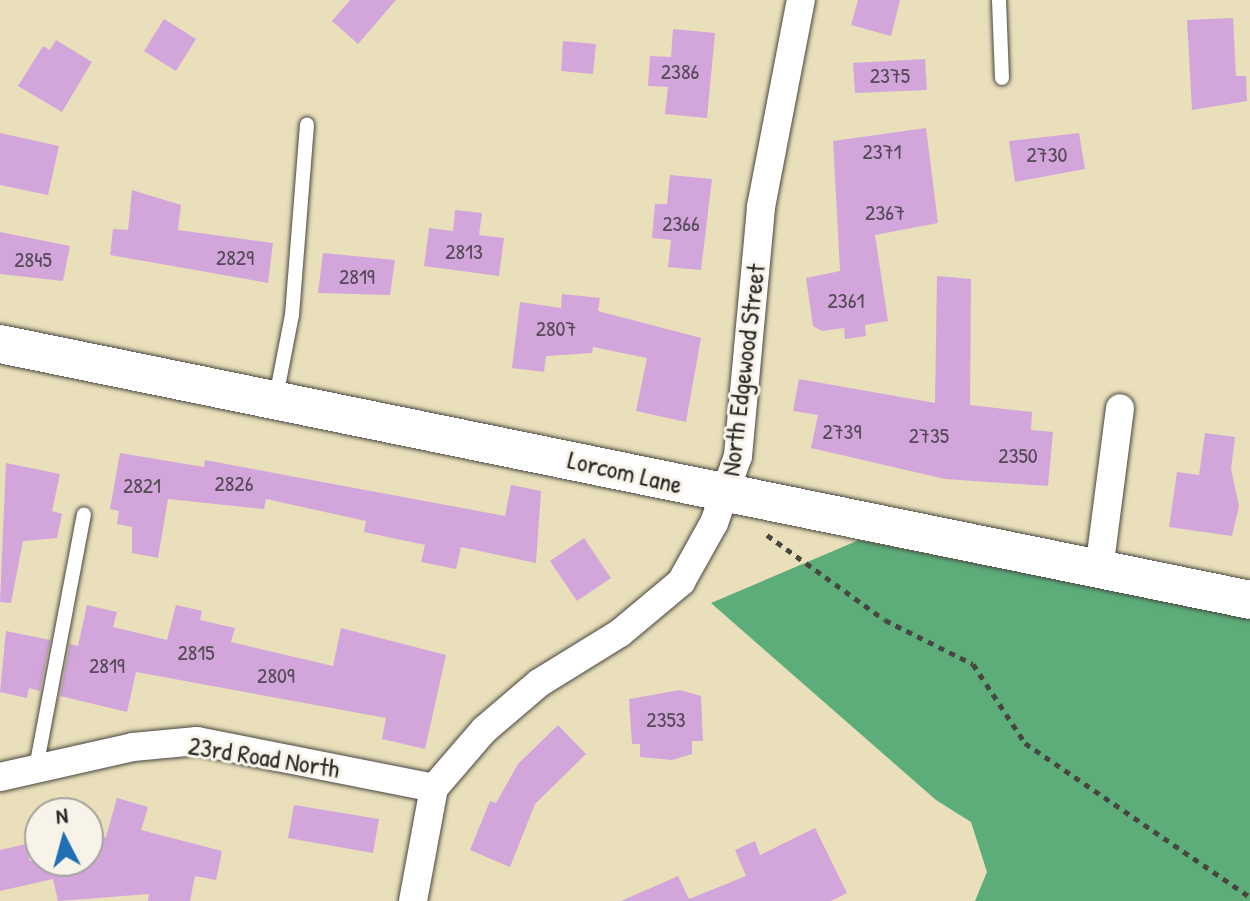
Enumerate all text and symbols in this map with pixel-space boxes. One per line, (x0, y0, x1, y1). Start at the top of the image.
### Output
house number: 2386 (661, 59, 699, 85)
house number: 2375 (870, 63, 910, 89)
house number: 2371 (862, 139, 902, 165)
house number: 2730 (1027, 142, 1067, 168)
house number: 2367 (865, 200, 905, 226)
house number: 2366 (662, 211, 700, 237)
house number: 2813 (445, 239, 483, 265)
house number: 2829 (216, 245, 254, 271)
house number: 2845 (14, 247, 52, 273)
street label: North Edgewood Street (715, 262, 771, 478)
house number: 2819 (339, 264, 375, 290)
house number: 2361 (828, 288, 864, 314)
house number: 2807 (536, 316, 576, 342)
house number: 2739 (822, 419, 862, 445)
house number: 2735 (909, 423, 949, 449)
house number: 2350 (998, 443, 1038, 469)
street label: Lorcom Lane (565, 444, 685, 500)
house number: 2826 (215, 471, 253, 497)
house number: 2821 (123, 473, 161, 499)
house number: 2815 (177, 640, 215, 666)
house number: 2819 (89, 653, 125, 679)
house number: 2809 (257, 663, 295, 689)
house number: 2353 (646, 707, 686, 733)
street label: 23rd Road North (186, 730, 342, 784)
north arrow (24, 797, 104, 877)
text: N (54, 800, 69, 831)

